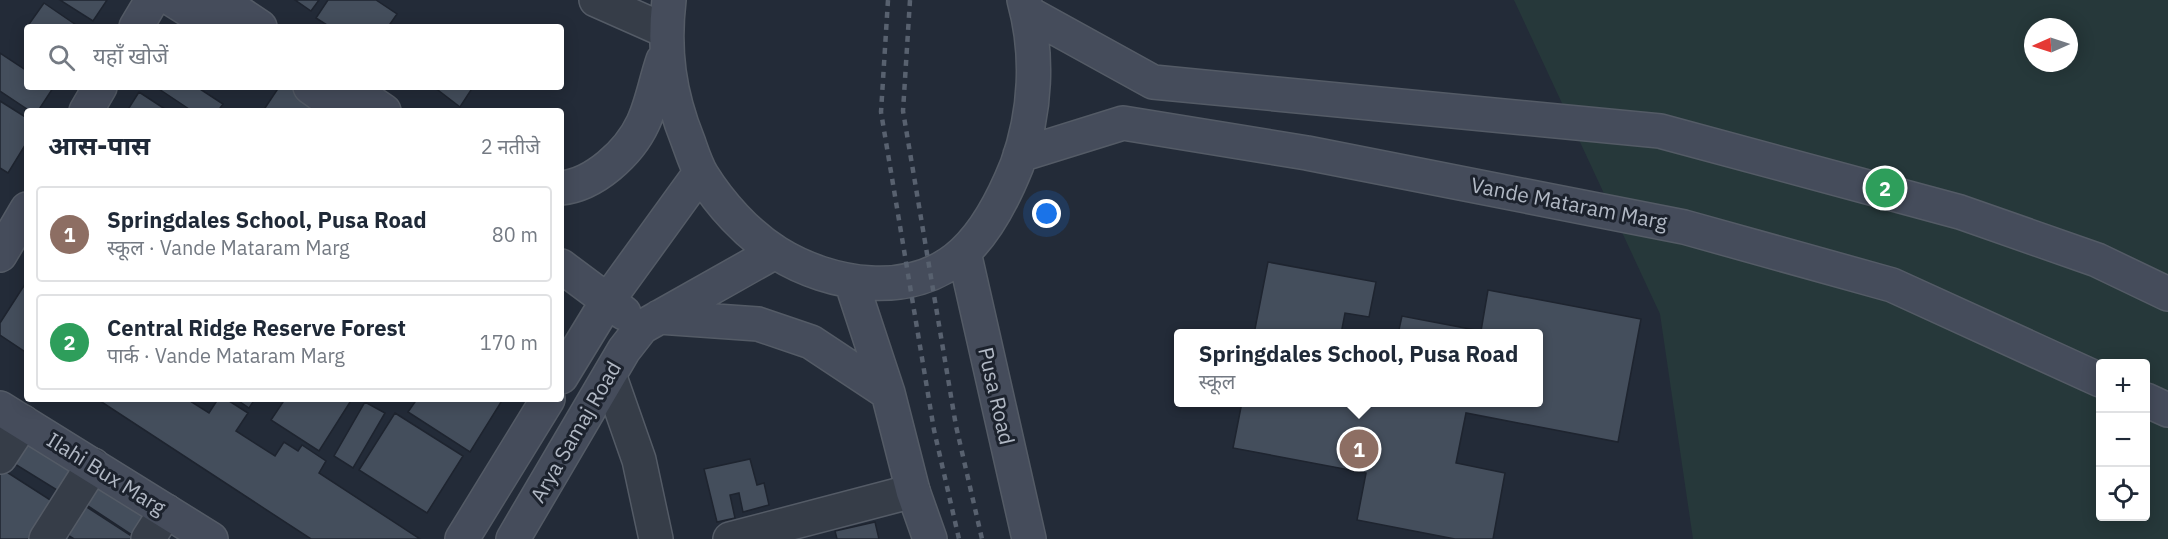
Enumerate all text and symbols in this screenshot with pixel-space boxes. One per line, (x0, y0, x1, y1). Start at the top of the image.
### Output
north arrow (2024, 18, 2078, 72)
search box (24, 24, 564, 90)
icon: search (45, 41, 78, 74)
text: यहाँ खोजें (93, 41, 168, 70)
text: आस-पास (48, 128, 150, 162)
text: 2 नतीजे (481, 133, 540, 160)
pin: 2 (1866, 166, 1904, 210)
street label: Vande Mataram Marg (1469, 170, 1670, 236)
your location (1032, 199, 1061, 228)
text: Springdales School, Pusa Road (107, 205, 427, 234)
text: 1 (64, 221, 76, 248)
text: 80 m (492, 221, 538, 248)
text: स्कूल · Vande Mataram Marg (107, 234, 350, 261)
text: Central Ridge Reserve Forest (107, 313, 406, 342)
text: 2 (64, 329, 76, 356)
text: 170 m (480, 329, 538, 356)
popup (1174, 329, 1543, 407)
text: Springdales School, Pusa Road (1199, 339, 1518, 368)
text: पार्क · Vande Mataram Marg (107, 342, 345, 369)
street label: Pusa Road (972, 344, 1022, 447)
street label: Arya Samaj Road (523, 356, 627, 507)
map controls (2096, 359, 2150, 521)
button: + (2096, 359, 2150, 413)
text: स्कूल (1199, 368, 1235, 395)
button: − (2096, 413, 2150, 467)
street label: Ilahi Bux Marg (42, 425, 171, 521)
pin: 1 (1340, 426, 1378, 472)
button: locate (2096, 467, 2150, 521)

